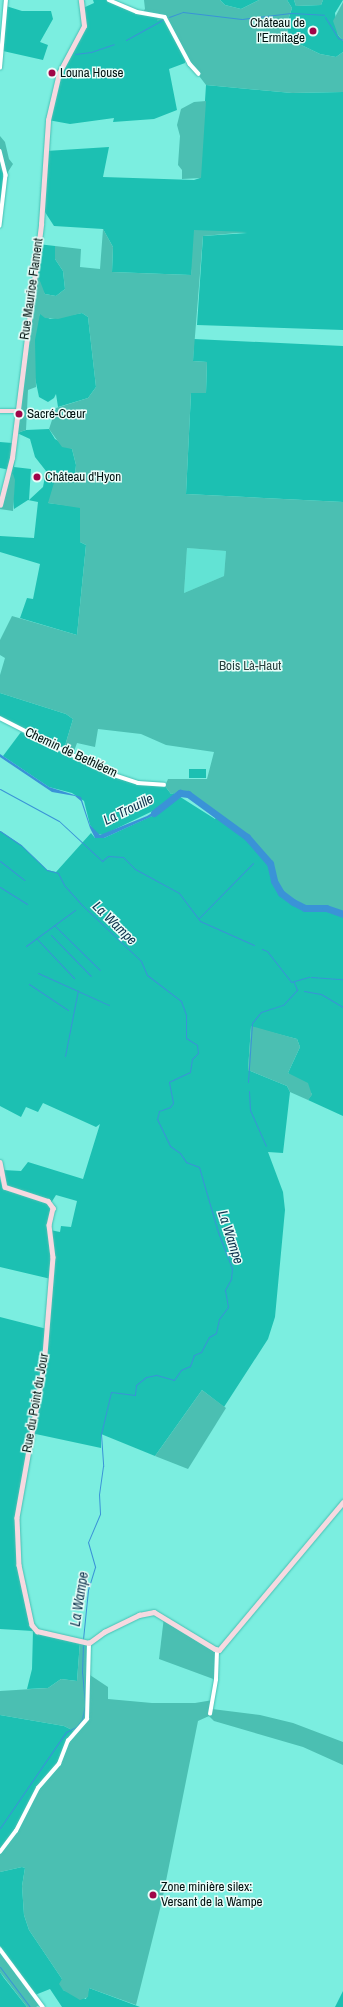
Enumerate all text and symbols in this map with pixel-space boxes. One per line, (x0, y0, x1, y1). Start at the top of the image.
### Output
place label: Château de l'Ermitage (250, 16, 305, 47)
marker: Château de l'Ermitage (308, 26, 318, 36)
place label: Louna House (60, 65, 123, 81)
marker: Louna House (47, 68, 57, 78)
street label: Rue Maurice Flament (17, 237, 47, 341)
place label: Sacré-Cœur (27, 406, 86, 422)
marker: Sacré-Cœur (14, 409, 24, 419)
place label: Château d'Hyon (45, 469, 121, 485)
marker: Château d'Hyon (32, 472, 42, 482)
park label: Bois Là-Haut (219, 658, 281, 674)
street label: Chemin de Bethléem (22, 725, 120, 781)
water label: La Trouille (100, 790, 156, 828)
water label: La Wampe (89, 898, 141, 948)
water label: La Wampe (214, 1208, 248, 1266)
street label: Rue du Point du Jour (20, 1352, 52, 1454)
water label: La Wampe (66, 1570, 92, 1628)
place label: Zone minière silex: Versant de la Wampe (161, 1880, 263, 1911)
marker: Zone minière silex: Versant de la Wampe (148, 1890, 158, 1900)

